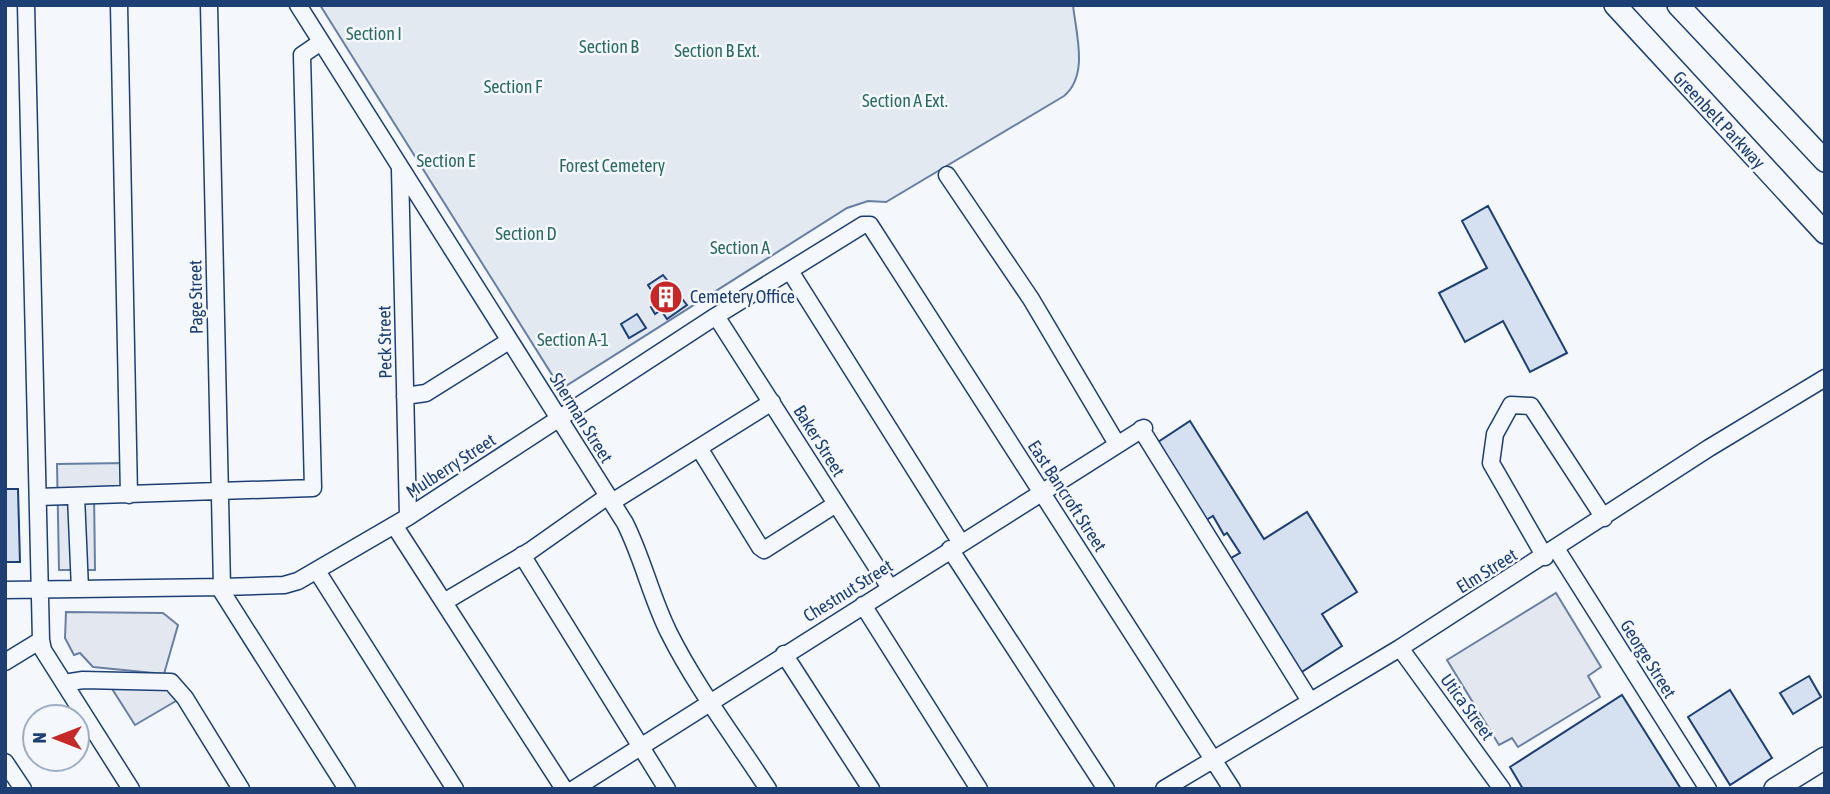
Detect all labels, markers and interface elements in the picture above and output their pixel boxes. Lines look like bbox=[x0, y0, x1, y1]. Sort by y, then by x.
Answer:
park label: Section I bbox=[346, 23, 402, 44]
park label: Section B bbox=[579, 36, 639, 57]
park label: Section B Ext. bbox=[674, 40, 760, 61]
street label: Greenbelt Parkway bbox=[1669, 67, 1770, 173]
park label: Section F bbox=[484, 76, 543, 97]
park label: Section A Ext. bbox=[862, 90, 948, 111]
park label: Section E bbox=[417, 150, 476, 171]
park label: Forest Cemetery bbox=[559, 155, 665, 176]
park label: Section D bbox=[495, 223, 557, 244]
park label: Section A bbox=[710, 237, 770, 258]
street label: Page Street bbox=[184, 260, 207, 334]
building icon: Cemetery Office bbox=[647, 278, 685, 316]
place label: Cemetery Office bbox=[690, 286, 795, 307]
street label: Peck Street bbox=[373, 305, 396, 379]
park label: Section A-1 bbox=[537, 329, 609, 350]
street label: Sherman Street bbox=[546, 369, 617, 466]
street label: Baker Street bbox=[789, 401, 850, 480]
street label: Mulberry Street bbox=[402, 429, 499, 502]
street label: East Bancroft Street bbox=[1024, 436, 1111, 555]
street label: Elm Street bbox=[1453, 544, 1521, 597]
street label: Chestnut Street bbox=[799, 555, 896, 626]
street label: George Street bbox=[1616, 616, 1681, 702]
street label: Utica Street bbox=[1436, 669, 1499, 744]
north arrow bbox=[21, 703, 91, 773]
text: N bbox=[28, 732, 50, 744]

